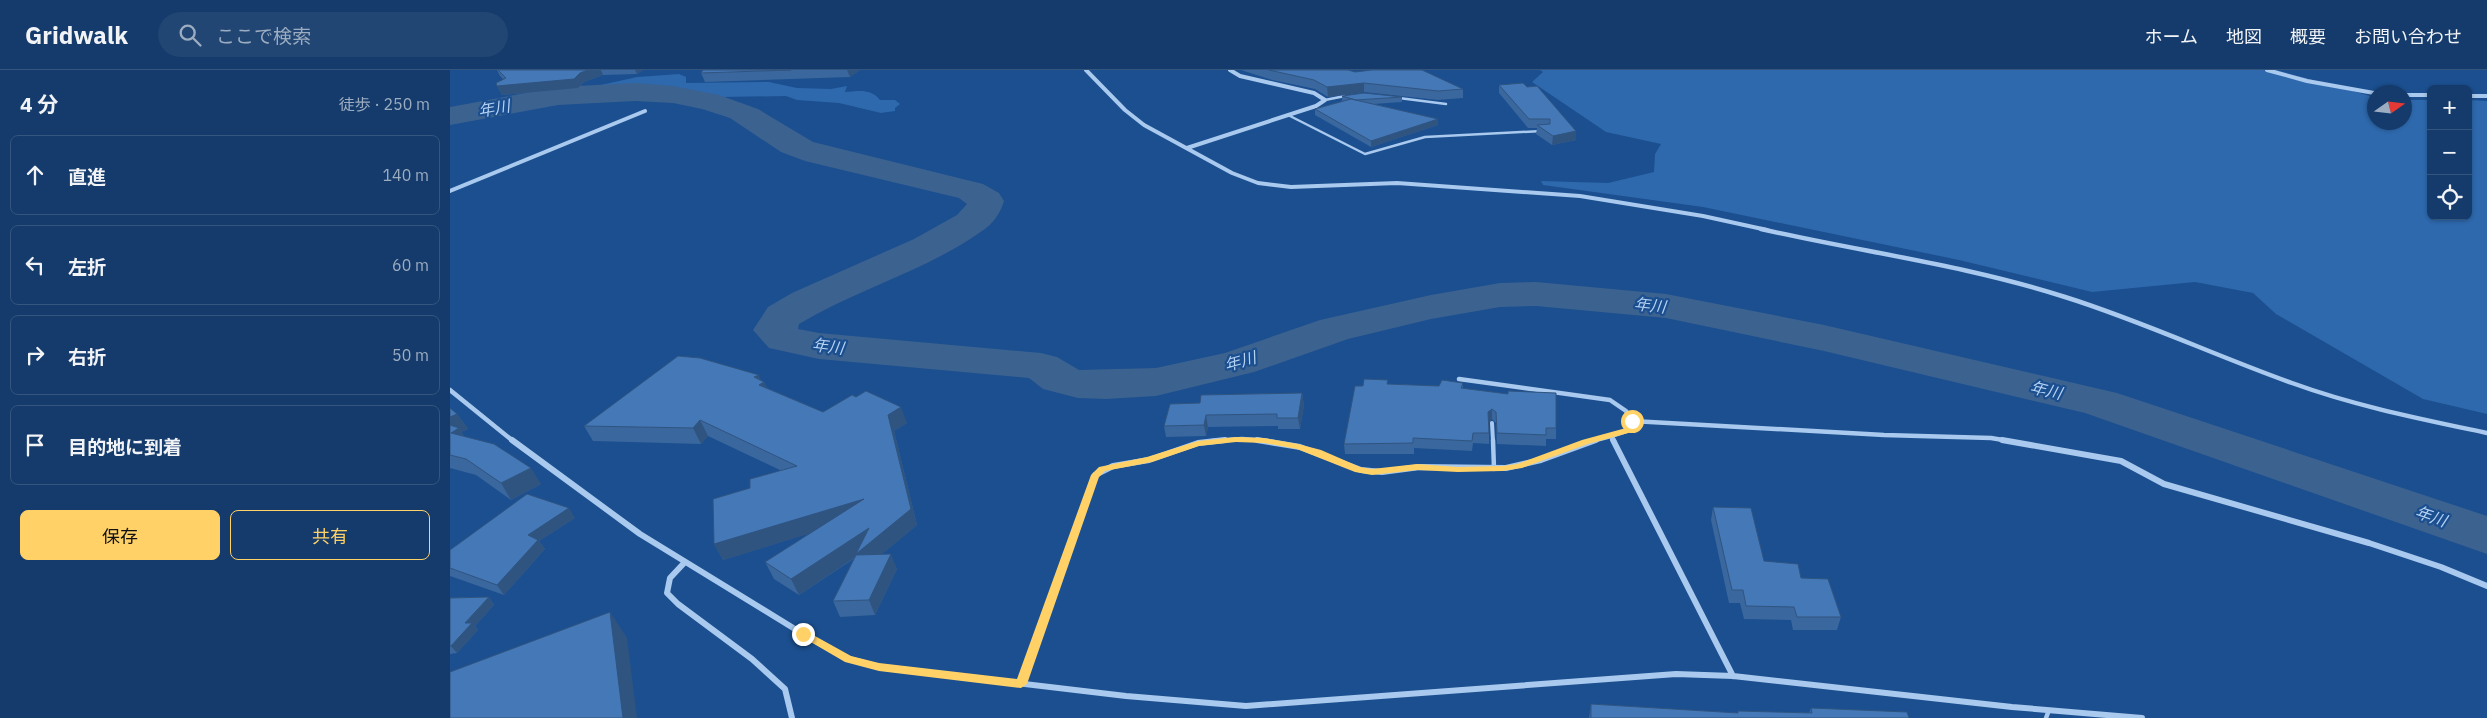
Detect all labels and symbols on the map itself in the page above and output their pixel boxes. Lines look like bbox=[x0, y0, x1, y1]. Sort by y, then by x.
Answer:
north arrow bbox=[2367, 85, 2412, 130]
water label: 年川 bbox=[476, 95, 513, 121]
water label: 年川 bbox=[1633, 293, 1669, 317]
water label: 年川 bbox=[811, 334, 847, 358]
water label: 年川 bbox=[1222, 346, 1260, 375]
water label: 年川 bbox=[2028, 377, 2066, 404]
route start bbox=[1621, 410, 1644, 433]
water label: 年川 bbox=[2413, 501, 2451, 531]
route end bbox=[792, 623, 815, 646]

